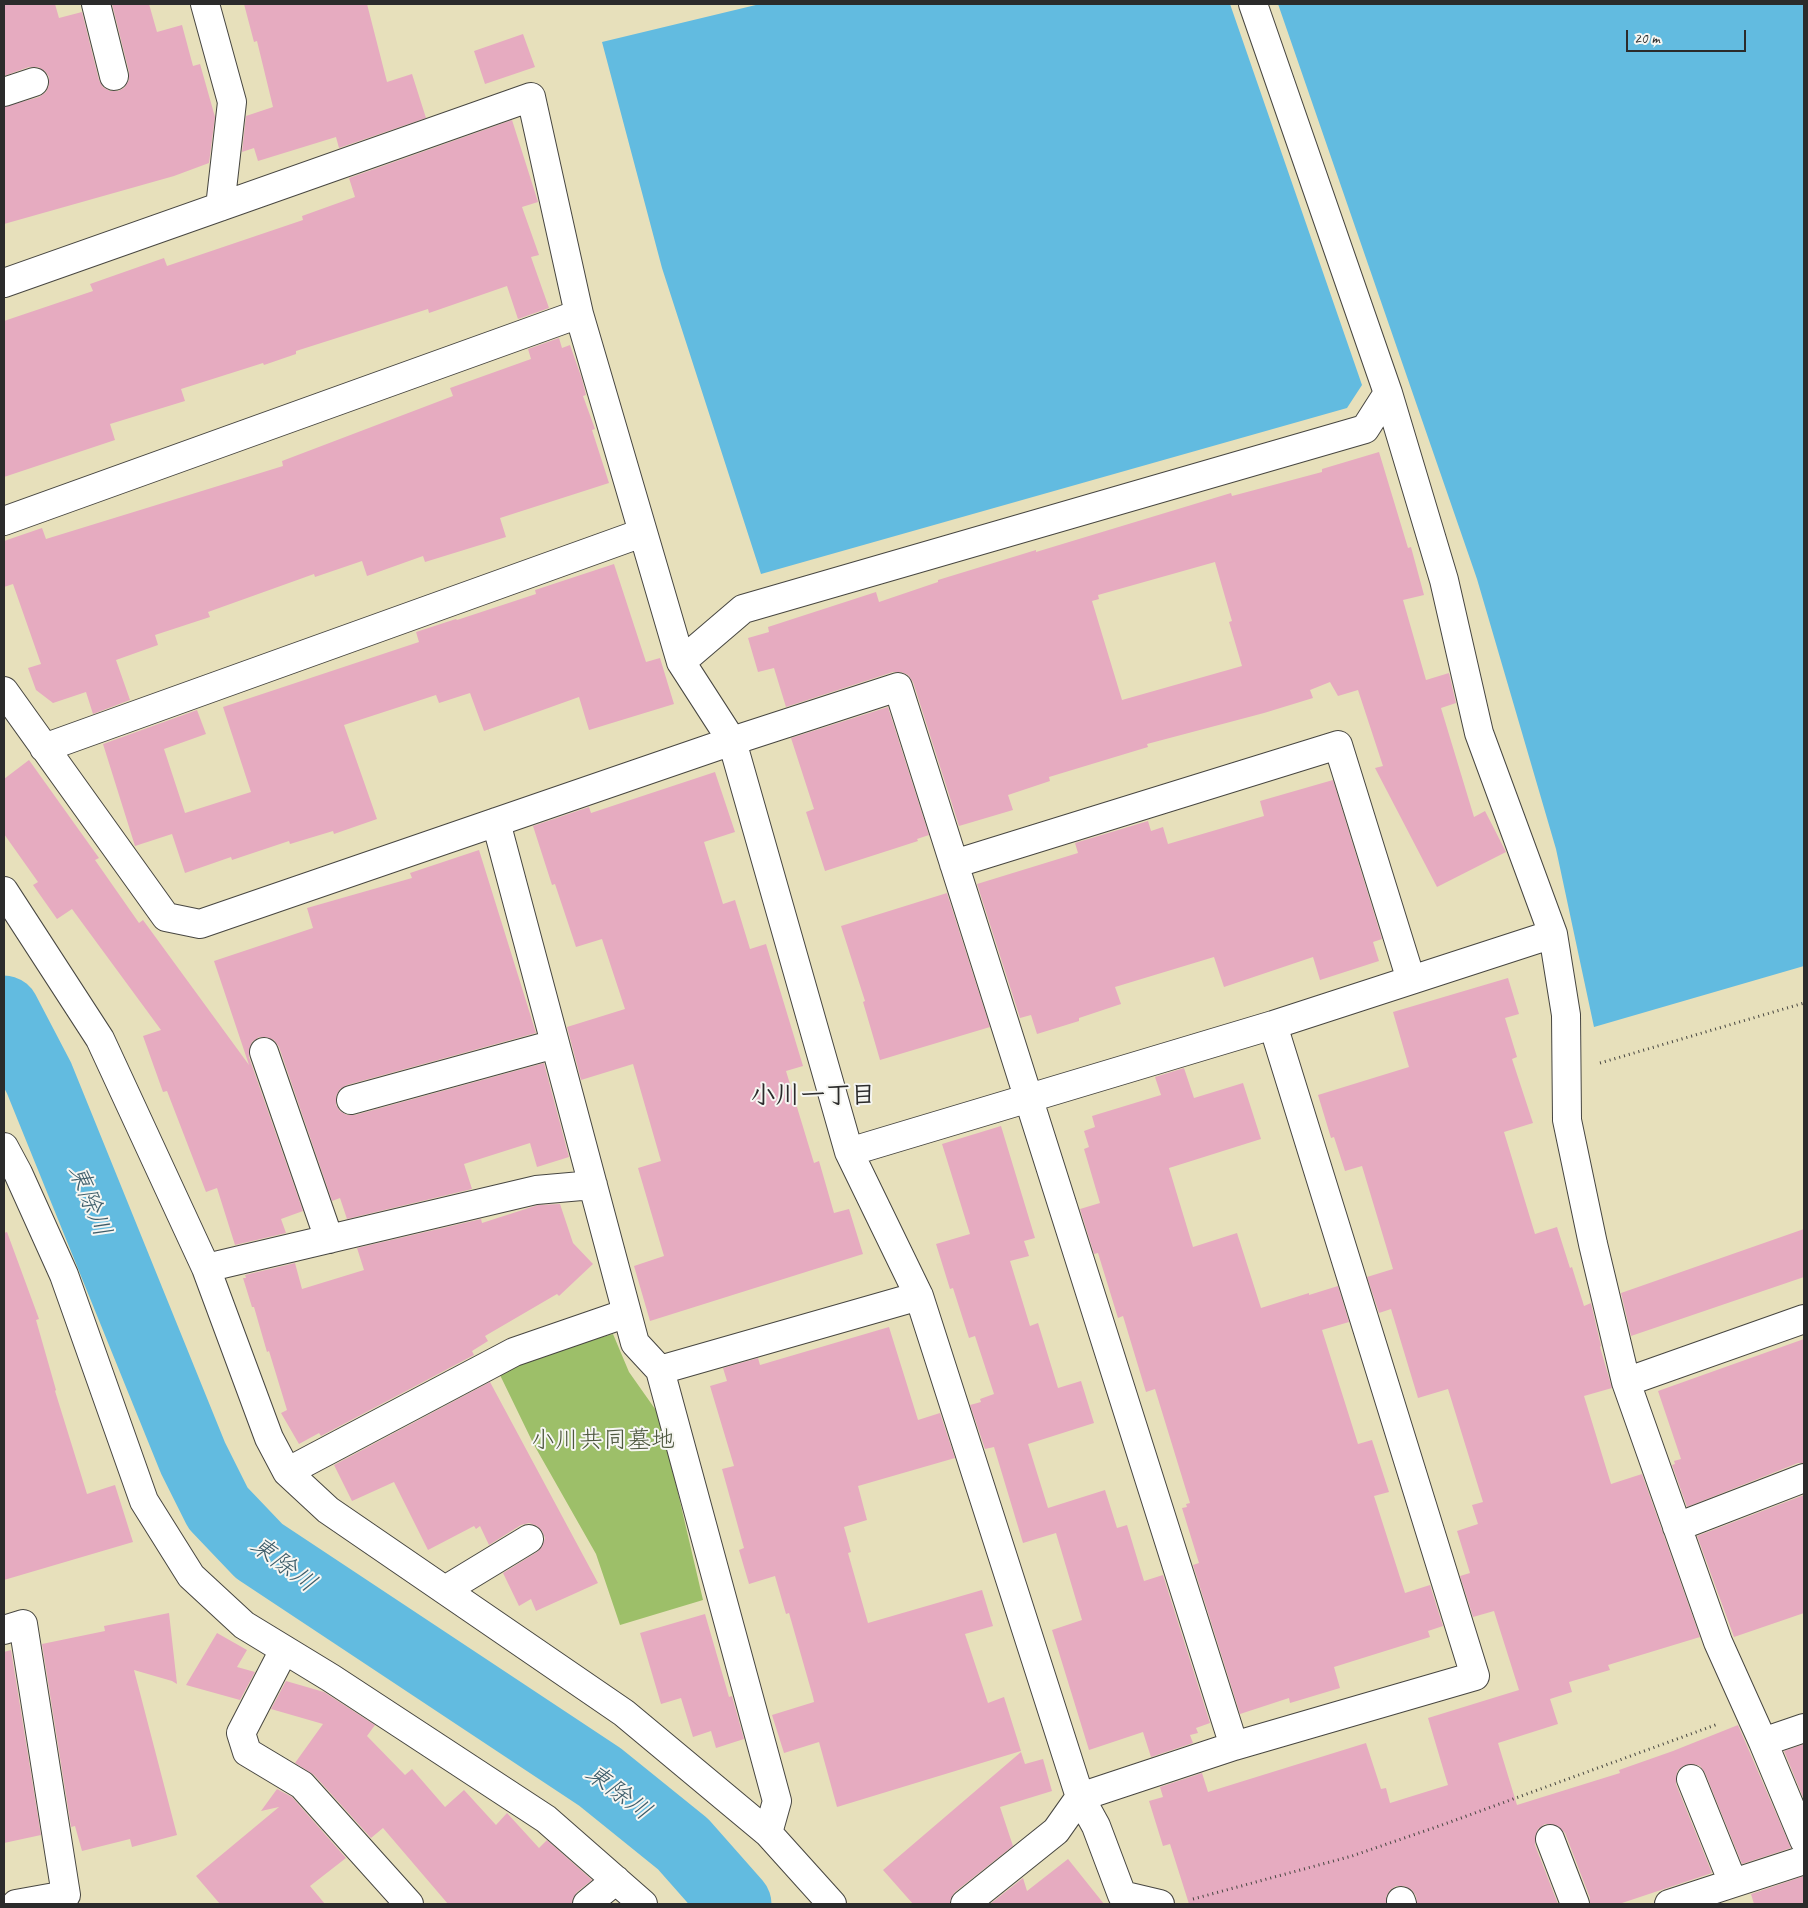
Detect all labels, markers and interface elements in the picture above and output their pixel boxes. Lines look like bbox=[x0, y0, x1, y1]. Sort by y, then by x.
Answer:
scale bar bbox=[1628, 20, 1748, 52]
text: 20 m bbox=[1634, 29, 1660, 48]
district label: 小川一丁目 bbox=[751, 1081, 875, 1111]
water label: 東除川 bbox=[61, 1161, 117, 1241]
park label: 小川共同墓地 bbox=[531, 1427, 675, 1455]
water label: 東除川 bbox=[244, 1530, 322, 1600]
water label: 東除川 bbox=[579, 1758, 657, 1828]

